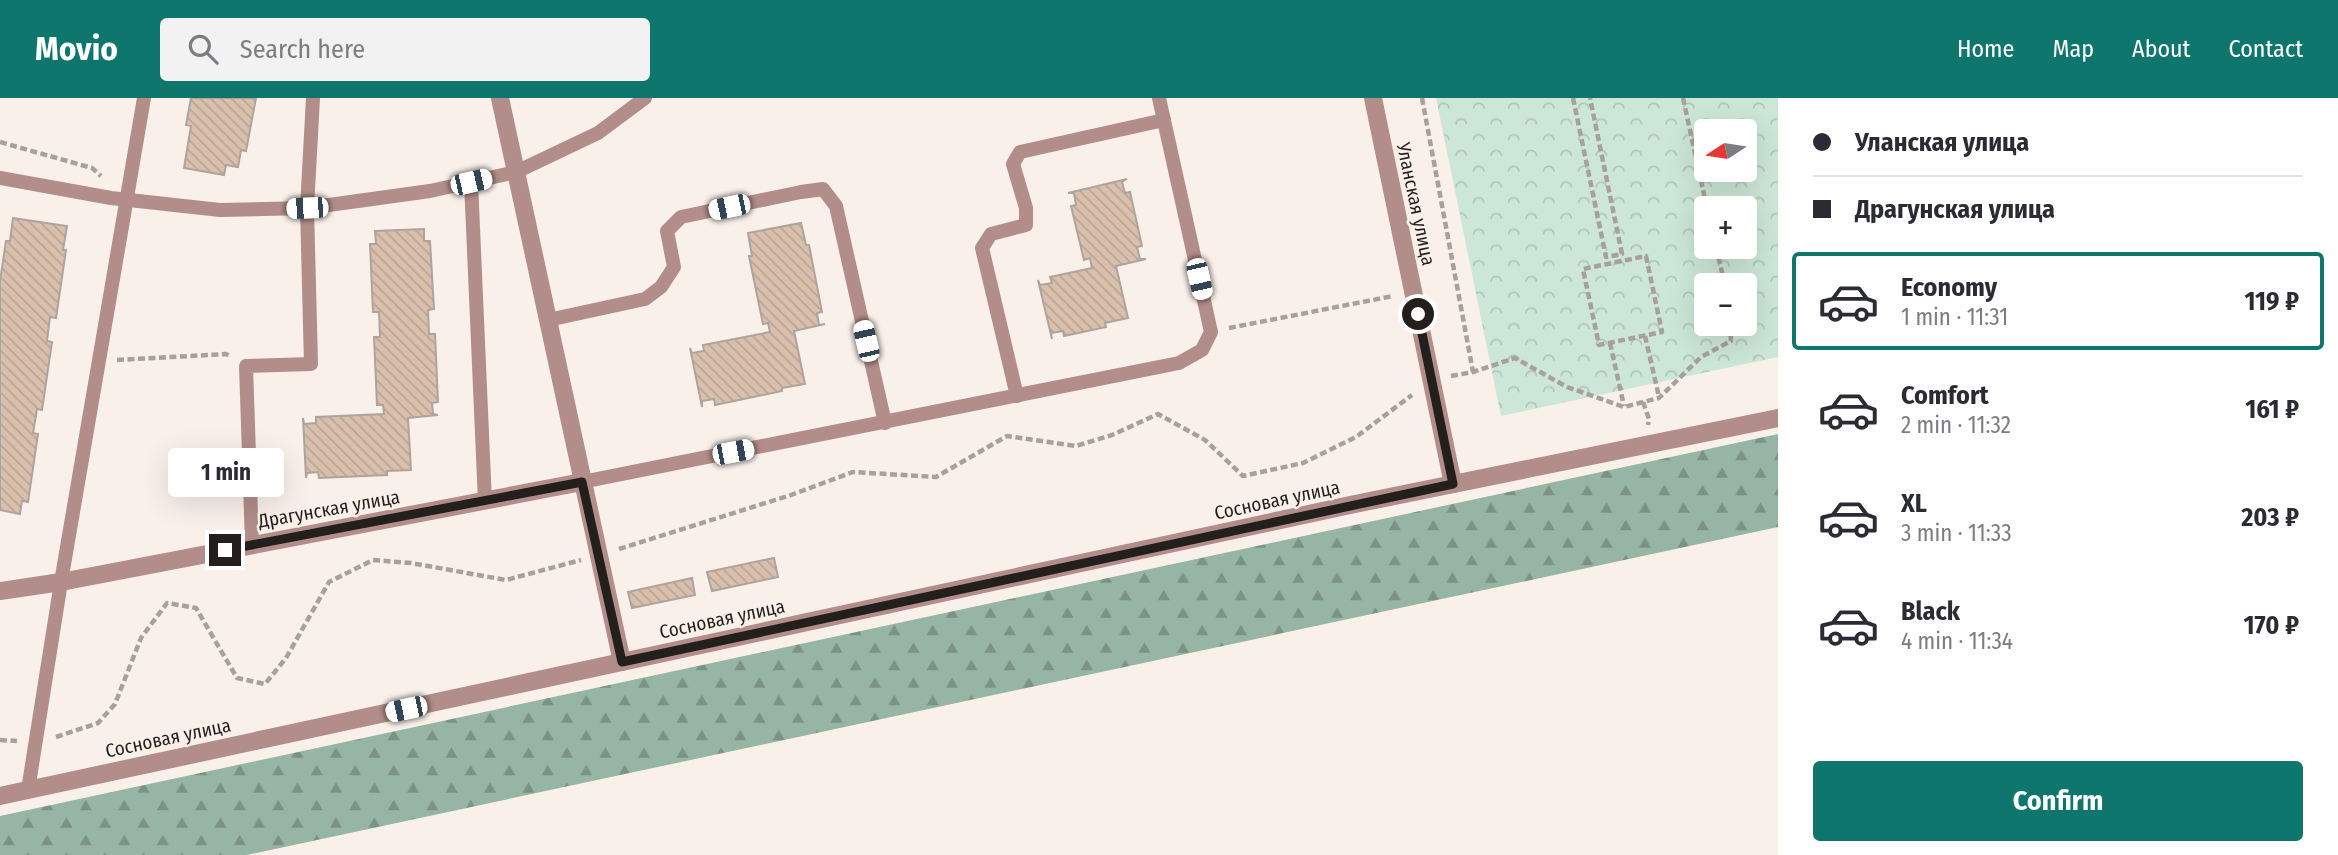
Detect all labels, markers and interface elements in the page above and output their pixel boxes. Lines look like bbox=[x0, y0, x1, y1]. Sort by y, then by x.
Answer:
search box bbox=[160, 18, 650, 81]
text: Movio bbox=[35, 29, 118, 69]
icon: search bbox=[184, 30, 222, 68]
text: Search here bbox=[240, 34, 365, 65]
text: Home bbox=[1957, 35, 2014, 63]
text: Map bbox=[2052, 35, 2094, 63]
text: About bbox=[2132, 35, 2190, 63]
text: Contact bbox=[2228, 35, 2303, 63]
north arrow bbox=[1694, 119, 1757, 182]
map controls bbox=[1694, 119, 1757, 336]
text: Уланская улица bbox=[1855, 127, 2029, 158]
street label: Уланская улица bbox=[1392, 139, 1440, 268]
car bbox=[449, 167, 494, 197]
car bbox=[707, 192, 752, 222]
text: Драгунская улица bbox=[1855, 194, 2055, 225]
button: + bbox=[1694, 196, 1757, 259]
car bbox=[286, 197, 329, 219]
car bbox=[1185, 256, 1214, 302]
icon: car bbox=[1817, 270, 1880, 333]
text: Economy bbox=[1901, 272, 1997, 303]
button: − bbox=[1694, 273, 1757, 336]
text: 119 ₽ bbox=[2245, 286, 2299, 317]
route start bbox=[1402, 298, 1434, 330]
text: 1 min · 11:31 bbox=[1901, 303, 2008, 331]
car bbox=[852, 318, 881, 364]
icon: car bbox=[1817, 378, 1880, 441]
text: Comfort bbox=[1901, 380, 1989, 411]
text: 161 ₽ bbox=[2245, 394, 2299, 425]
text: 2 min · 11:32 bbox=[1901, 411, 2011, 439]
car bbox=[711, 438, 756, 466]
callout: 1 min bbox=[167, 448, 283, 498]
text: 1 min bbox=[201, 458, 251, 486]
street label: Сосновая улица bbox=[1212, 475, 1342, 525]
street label: Драгунская улица bbox=[255, 485, 402, 533]
icon: car bbox=[1817, 486, 1880, 549]
text: XL bbox=[1901, 488, 1927, 519]
text: 203 ₽ bbox=[2241, 502, 2299, 533]
text: 3 min · 11:33 bbox=[1901, 519, 2012, 547]
route end bbox=[209, 534, 241, 566]
street label: Сосновая улица bbox=[657, 594, 787, 644]
icon: car bbox=[1817, 594, 1880, 657]
text: Black bbox=[1901, 596, 1960, 627]
text: 170 ₽ bbox=[2243, 610, 2299, 641]
text: 4 min · 11:34 bbox=[1901, 627, 2013, 655]
car bbox=[384, 694, 429, 724]
street label: Сосновая улица bbox=[103, 713, 233, 763]
button: Confirm bbox=[1813, 761, 2303, 841]

